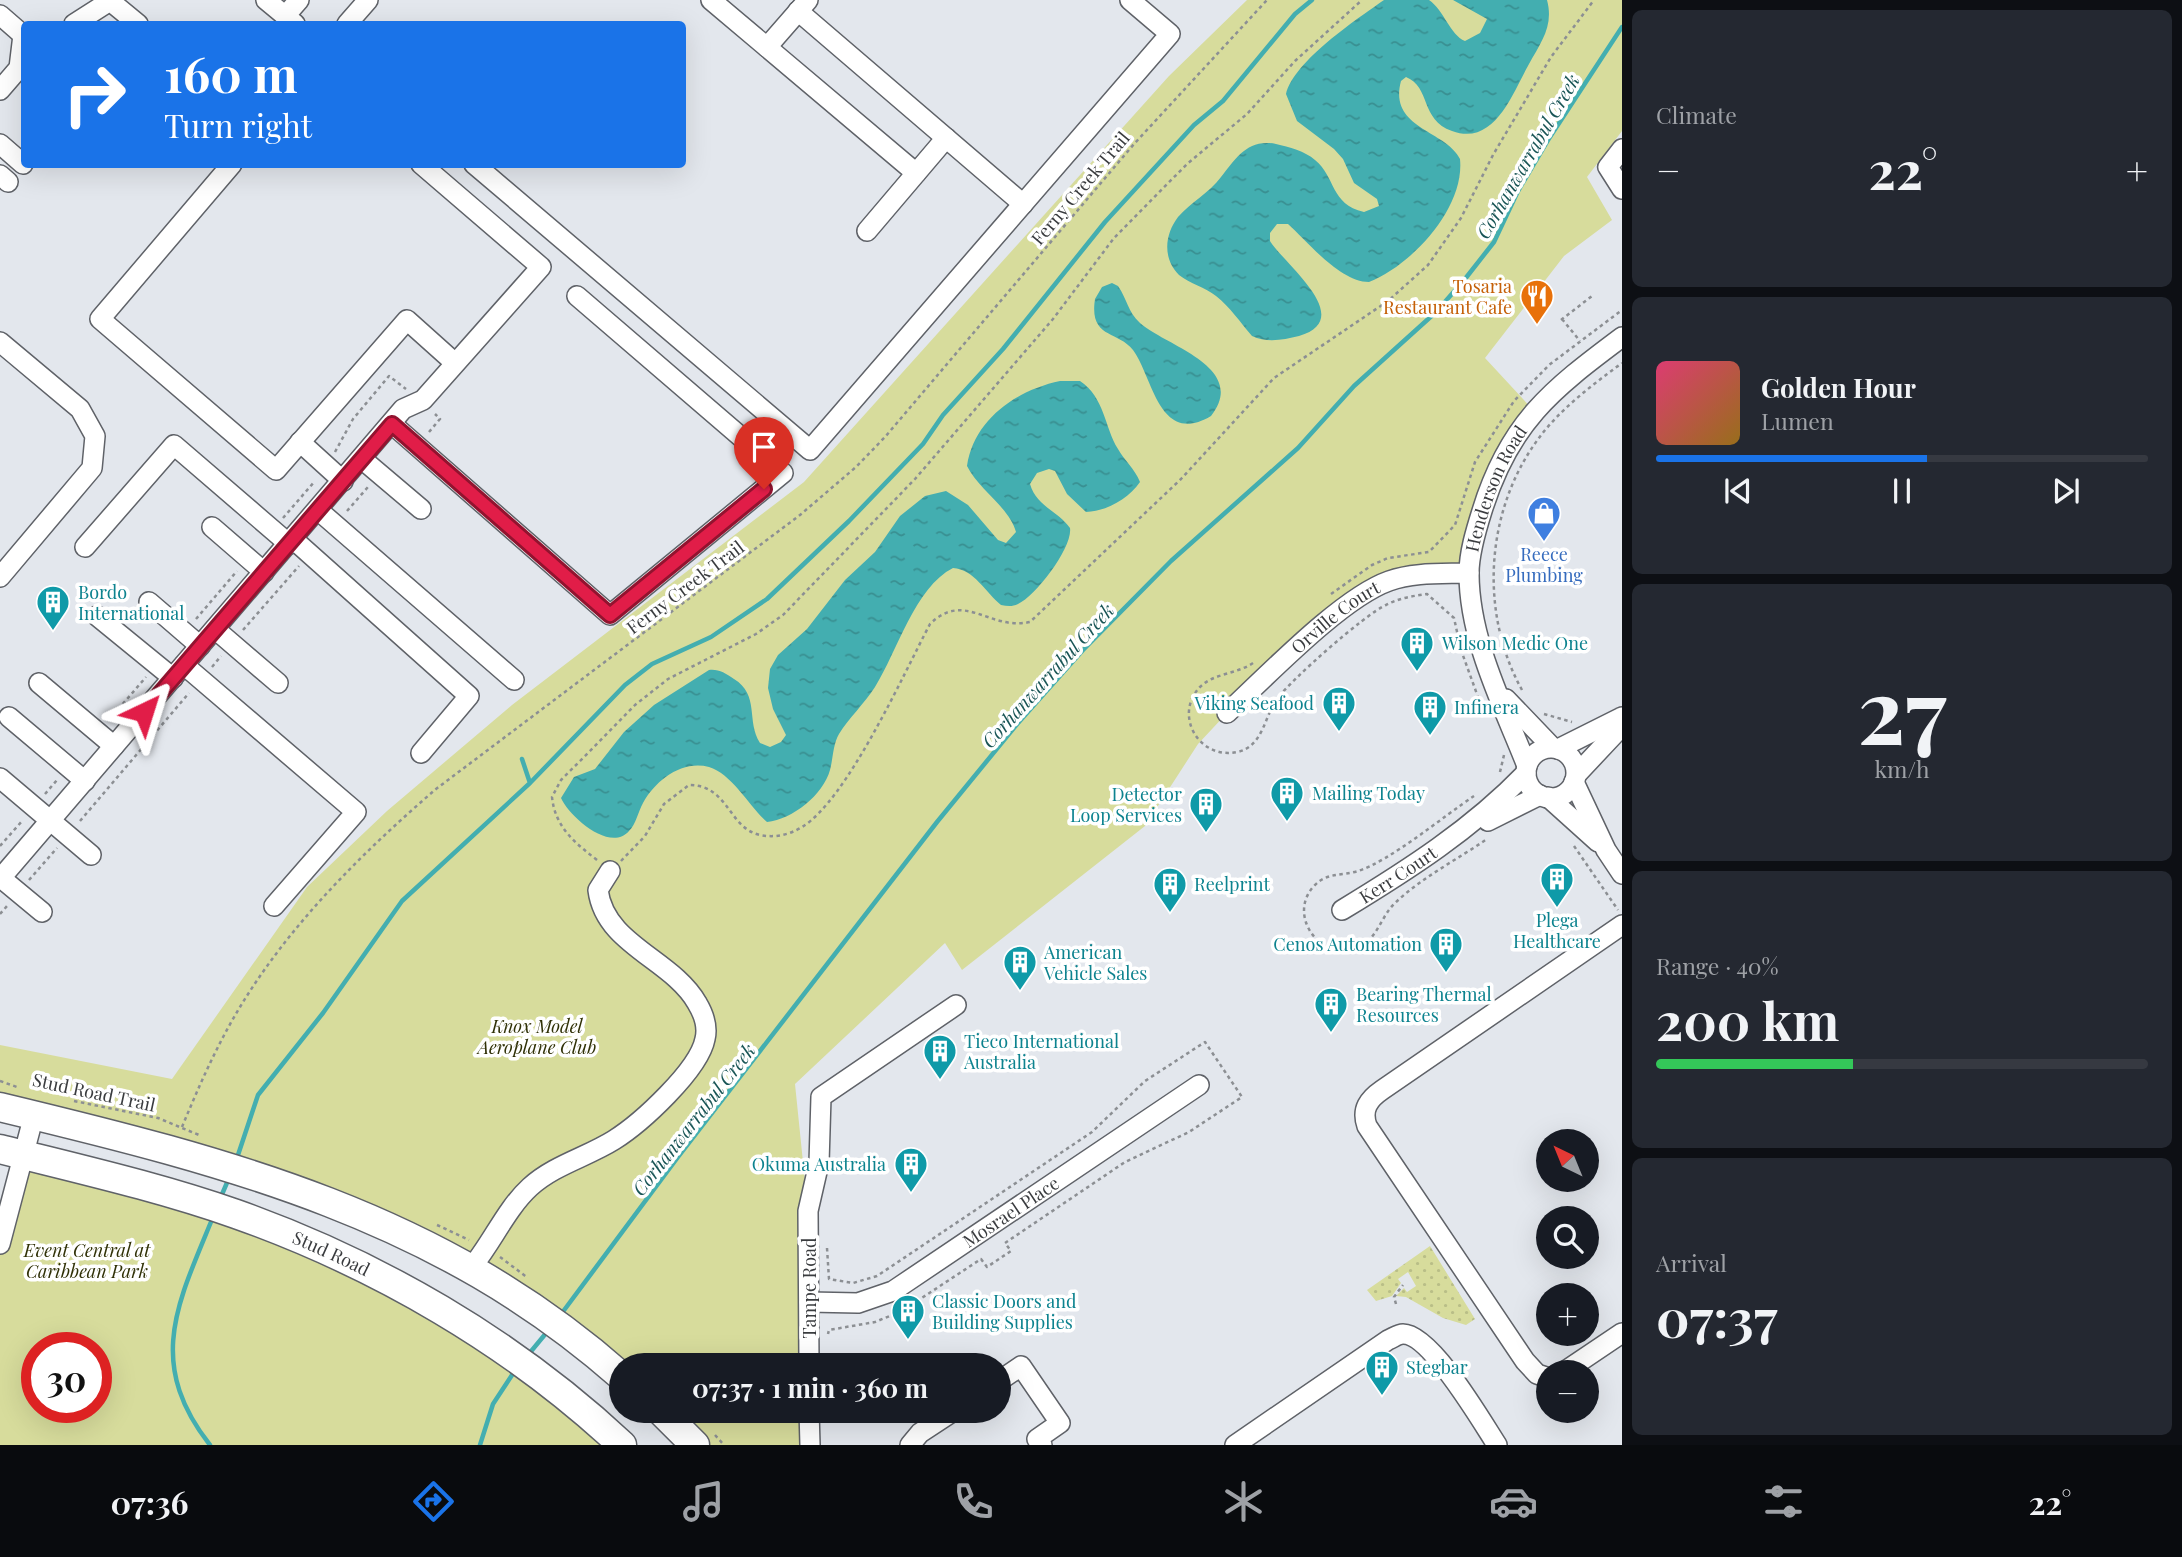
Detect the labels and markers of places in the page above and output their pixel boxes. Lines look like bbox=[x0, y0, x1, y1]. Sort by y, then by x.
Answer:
place label: Tosaria Restaurant Cafe bbox=[1383, 274, 1512, 319]
restaurant icon: Tosaria Restaurant Cafe bbox=[1518, 277, 1556, 326]
pin bbox=[734, 417, 794, 489]
shop icon: Reece Plumbing bbox=[1525, 494, 1563, 543]
place label: Reece Plumbing bbox=[1505, 542, 1583, 587]
place label: Bordo International bbox=[78, 580, 184, 625]
building icon: Bordo International bbox=[34, 583, 72, 632]
building icon: Wilson Medic One bbox=[1398, 624, 1436, 673]
place label: Wilson Medic One bbox=[1441, 631, 1588, 655]
building icon: Viking Seafood bbox=[1320, 684, 1358, 733]
building icon: Infinera bbox=[1411, 688, 1449, 737]
place label: Viking Seafood bbox=[1194, 691, 1315, 715]
place label: Infinera bbox=[1454, 695, 1519, 719]
building icon: Mailing Today bbox=[1268, 774, 1306, 823]
place label: Mailing Today bbox=[1312, 781, 1425, 805]
place label: Detector Loop Services bbox=[1070, 782, 1182, 827]
building icon: Detector Loop Services bbox=[1187, 785, 1225, 834]
building icon: Plega Healthcare bbox=[1538, 860, 1576, 909]
building icon: Reelprint bbox=[1151, 865, 1189, 914]
place label: Reelprint bbox=[1194, 872, 1271, 896]
place label: Plega Healthcare bbox=[1513, 908, 1601, 953]
building icon: Cenos Automation bbox=[1427, 925, 1465, 974]
place label: Cenos Automation bbox=[1273, 932, 1422, 956]
place label: American Vehicle Sales bbox=[1043, 940, 1147, 985]
building icon: American Vehicle Sales bbox=[1001, 943, 1039, 992]
place label: Bearing Thermal Resources bbox=[1356, 982, 1492, 1027]
building icon: Bearing Thermal Resources bbox=[1312, 985, 1350, 1034]
place label: Tieco International Australia bbox=[963, 1029, 1119, 1074]
building icon: Tieco International Australia bbox=[921, 1032, 959, 1081]
building icon: Okuma Australia bbox=[892, 1145, 930, 1194]
place label: Okuma Australia bbox=[752, 1152, 886, 1176]
place label: Classic Doors and Building Supplies bbox=[932, 1289, 1077, 1334]
building icon: Classic Doors and Building Supplies bbox=[889, 1292, 927, 1341]
building icon: Stegbar bbox=[1363, 1348, 1401, 1397]
place label: Stegbar bbox=[1406, 1355, 1468, 1379]

